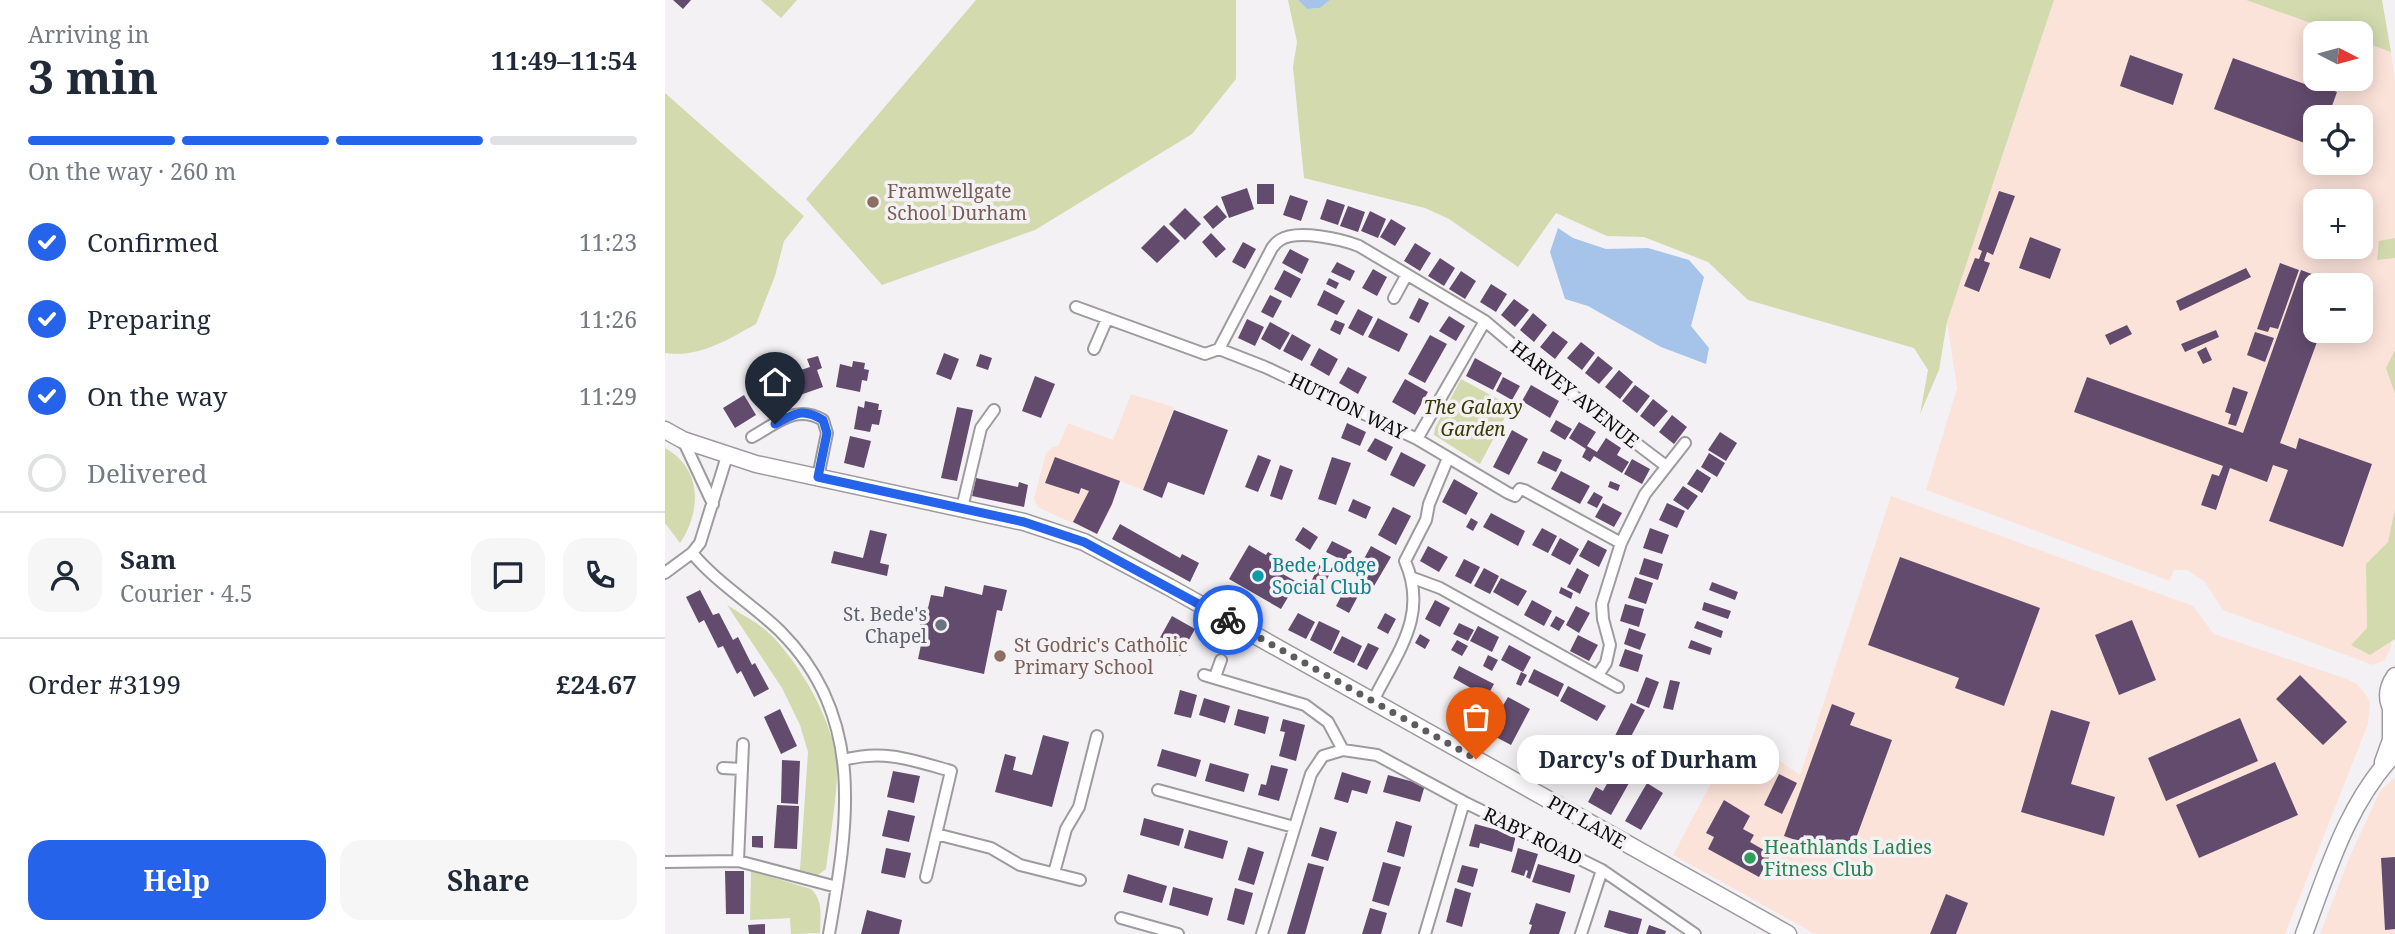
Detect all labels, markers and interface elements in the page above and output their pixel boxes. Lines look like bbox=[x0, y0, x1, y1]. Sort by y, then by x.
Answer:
text: Arriving in bbox=[28, 18, 149, 50]
north arrow bbox=[2303, 21, 2373, 91]
map controls bbox=[2303, 21, 2373, 343]
text: 11:49–11:54 bbox=[491, 42, 637, 78]
text: 3 min bbox=[28, 45, 158, 107]
button: locate bbox=[2303, 105, 2373, 175]
text: On the way · 260 m bbox=[28, 155, 236, 187]
place label: Framwellgate School Durham bbox=[887, 178, 1027, 226]
button: + bbox=[2303, 189, 2373, 259]
marker: Framwellgate School Durham bbox=[865, 194, 881, 210]
icon: check bbox=[28, 223, 66, 261]
text: Confirmed bbox=[87, 224, 219, 260]
text: 11:23 bbox=[579, 226, 637, 258]
button: − bbox=[2303, 273, 2373, 343]
icon: check bbox=[28, 300, 66, 338]
text: Preparing bbox=[87, 301, 211, 337]
text: 11:26 bbox=[579, 303, 637, 335]
street label: HARVEY AVENUE bbox=[1505, 334, 1645, 454]
pin bbox=[745, 352, 805, 424]
icon: home bbox=[756, 363, 794, 401]
street label: HUTTON WAY bbox=[1285, 366, 1411, 446]
icon: check bbox=[28, 377, 66, 415]
text: On the way bbox=[87, 378, 227, 414]
text: 11:29 bbox=[579, 380, 637, 412]
park label: The Galaxy Garden bbox=[1423, 394, 1523, 442]
text: Delivered bbox=[87, 455, 207, 491]
button: person bbox=[28, 538, 102, 612]
button: chat bbox=[471, 538, 545, 612]
button: phone bbox=[563, 538, 637, 612]
text: Sam bbox=[120, 541, 176, 577]
place label: Bede Lodge Social Club bbox=[1272, 552, 1376, 600]
marker: Bede Lodge Social Club bbox=[1250, 568, 1266, 584]
text: Courier · 4.5 bbox=[120, 577, 253, 609]
courier bbox=[1193, 585, 1263, 655]
place label: St. Bede's Chapel bbox=[843, 601, 927, 649]
icon: bike bbox=[1209, 601, 1247, 639]
marker: St. Bede's Chapel bbox=[933, 617, 949, 633]
place label: St Godric's Catholic Primary School bbox=[1014, 632, 1188, 680]
marker: St Godric's Catholic Primary School bbox=[992, 648, 1008, 664]
text: Order #3199 bbox=[28, 666, 181, 702]
text: £24.67 bbox=[556, 666, 637, 702]
pin bbox=[1446, 687, 1506, 759]
icon: bag bbox=[1457, 698, 1495, 736]
callout: Darcy's of Durham bbox=[1518, 734, 1781, 784]
text: Darcy's of Durham bbox=[1539, 743, 1757, 775]
street label: PIT LANE bbox=[1543, 789, 1631, 855]
street label: RABY ROAD bbox=[1479, 801, 1587, 871]
place label: Heathlands Ladies Fitness Club bbox=[1764, 834, 1932, 882]
button: Help bbox=[28, 840, 326, 920]
button: Share bbox=[340, 840, 637, 920]
marker: Heathlands Ladies Fitness Club bbox=[1742, 850, 1758, 866]

